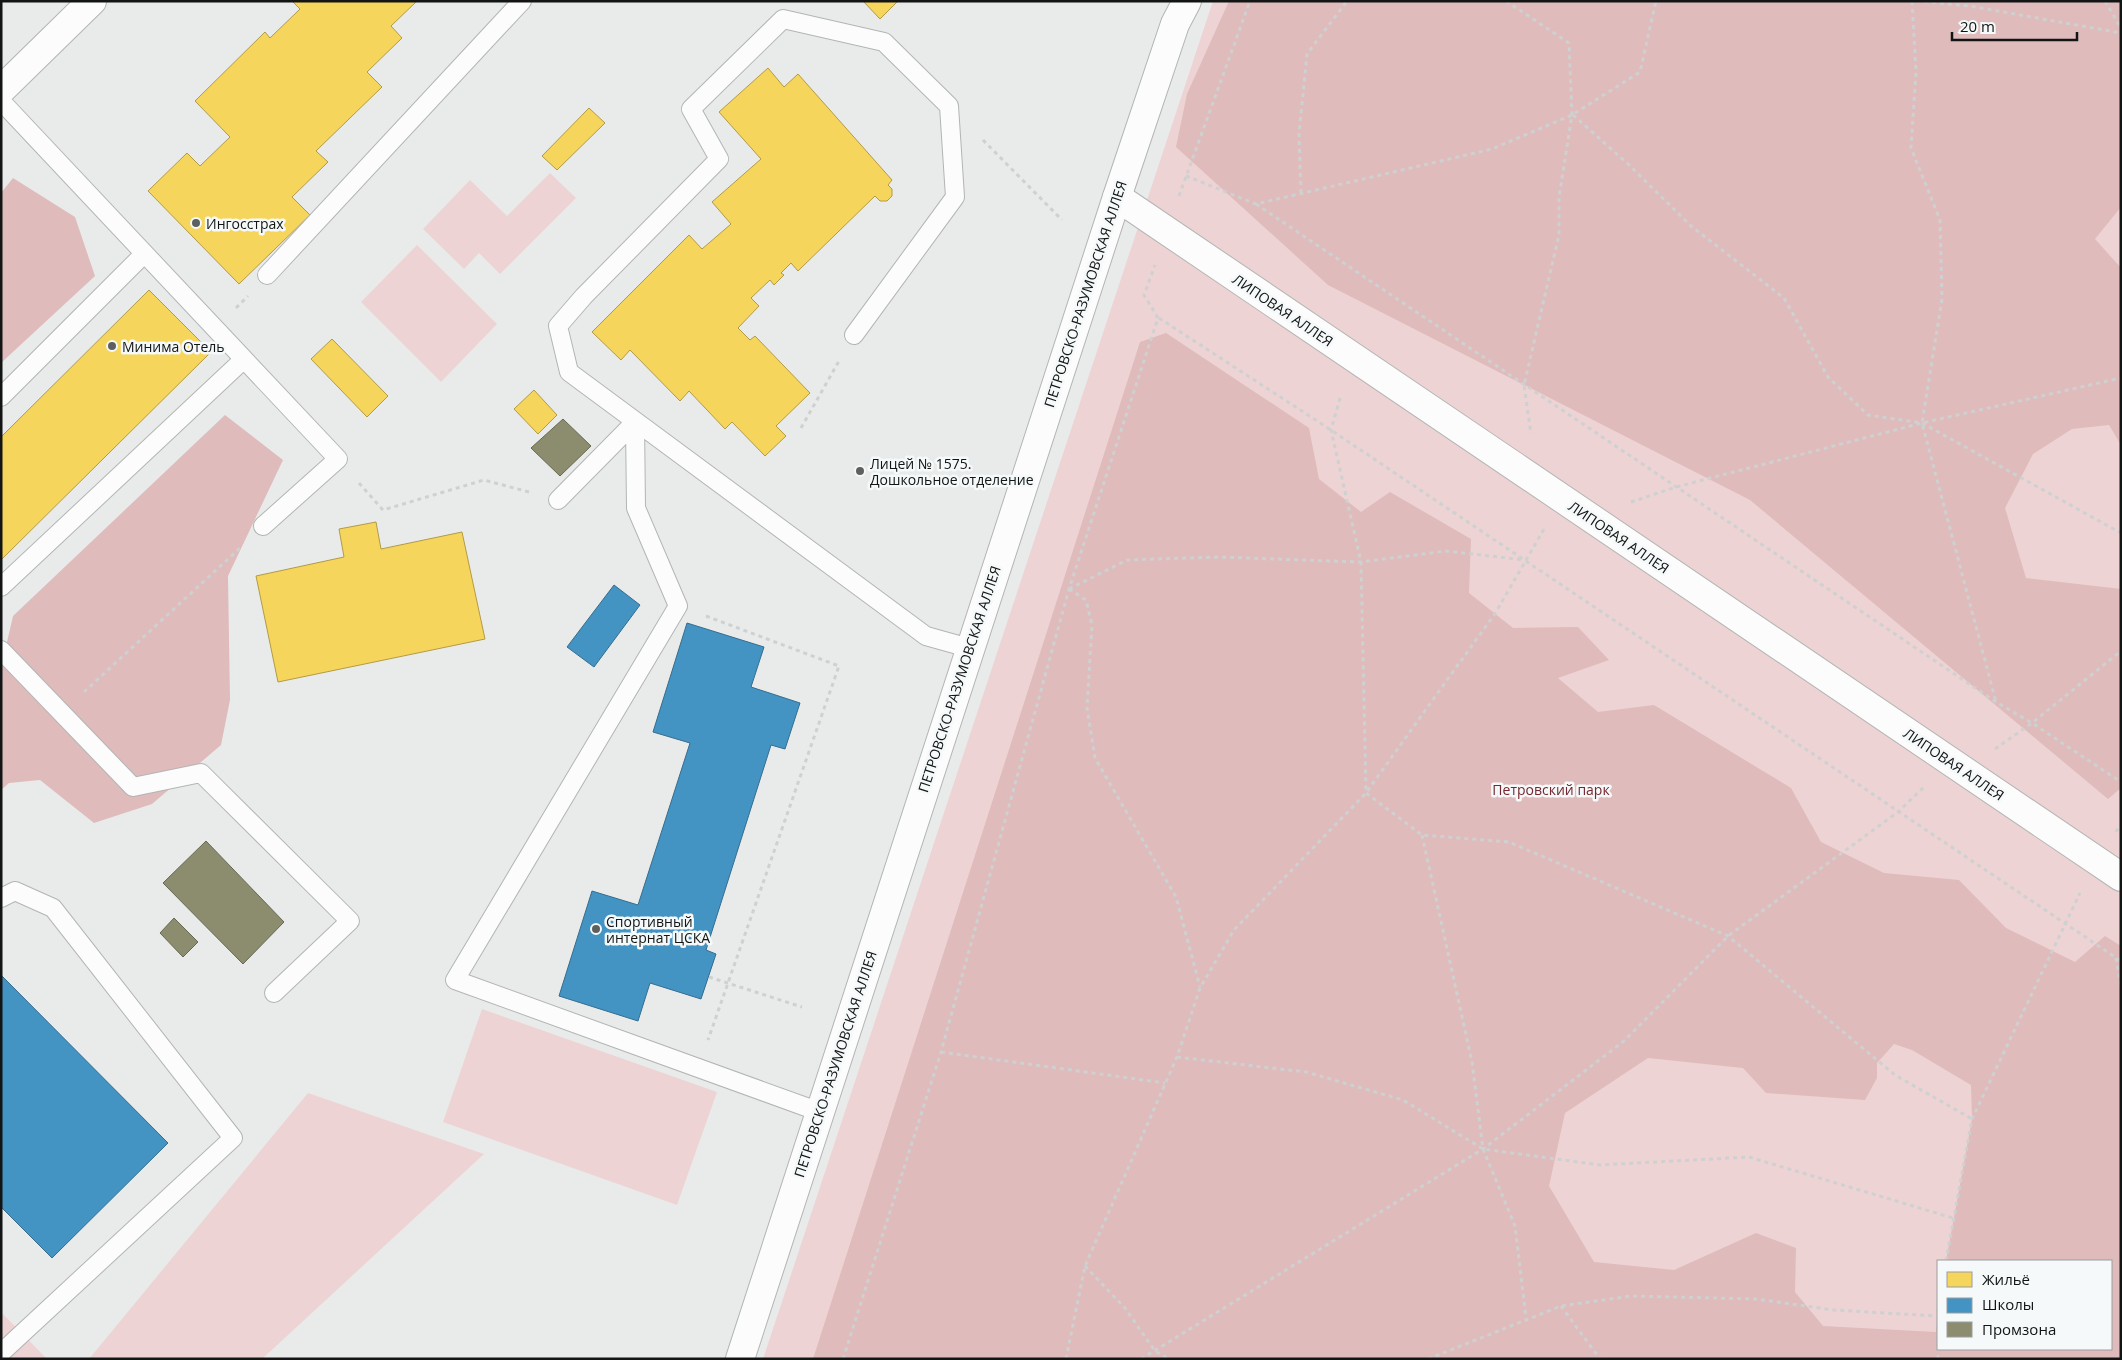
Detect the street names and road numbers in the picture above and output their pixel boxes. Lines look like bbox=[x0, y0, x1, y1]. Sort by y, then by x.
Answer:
street label: ПЕТРОВСКО-РАЗУМОВСКАЯ АЛЛЕЯ bbox=[1039, 178, 1131, 410]
street label: ЛИПОВАЯ АЛЛЕЯ bbox=[1229, 269, 1337, 351]
street label: ЛИПОВАЯ АЛЛЕЯ bbox=[1565, 496, 1673, 578]
street label: ПЕТРОВСКО-РАЗУМОВСКАЯ АЛЛЕЯ bbox=[913, 563, 1005, 795]
street label: ЛИПОВАЯ АЛЛЕЯ bbox=[1900, 723, 2008, 805]
street label: ПЕТРОВСКО-РАЗУМОВСКАЯ АЛЛЕЯ bbox=[789, 948, 881, 1180]

